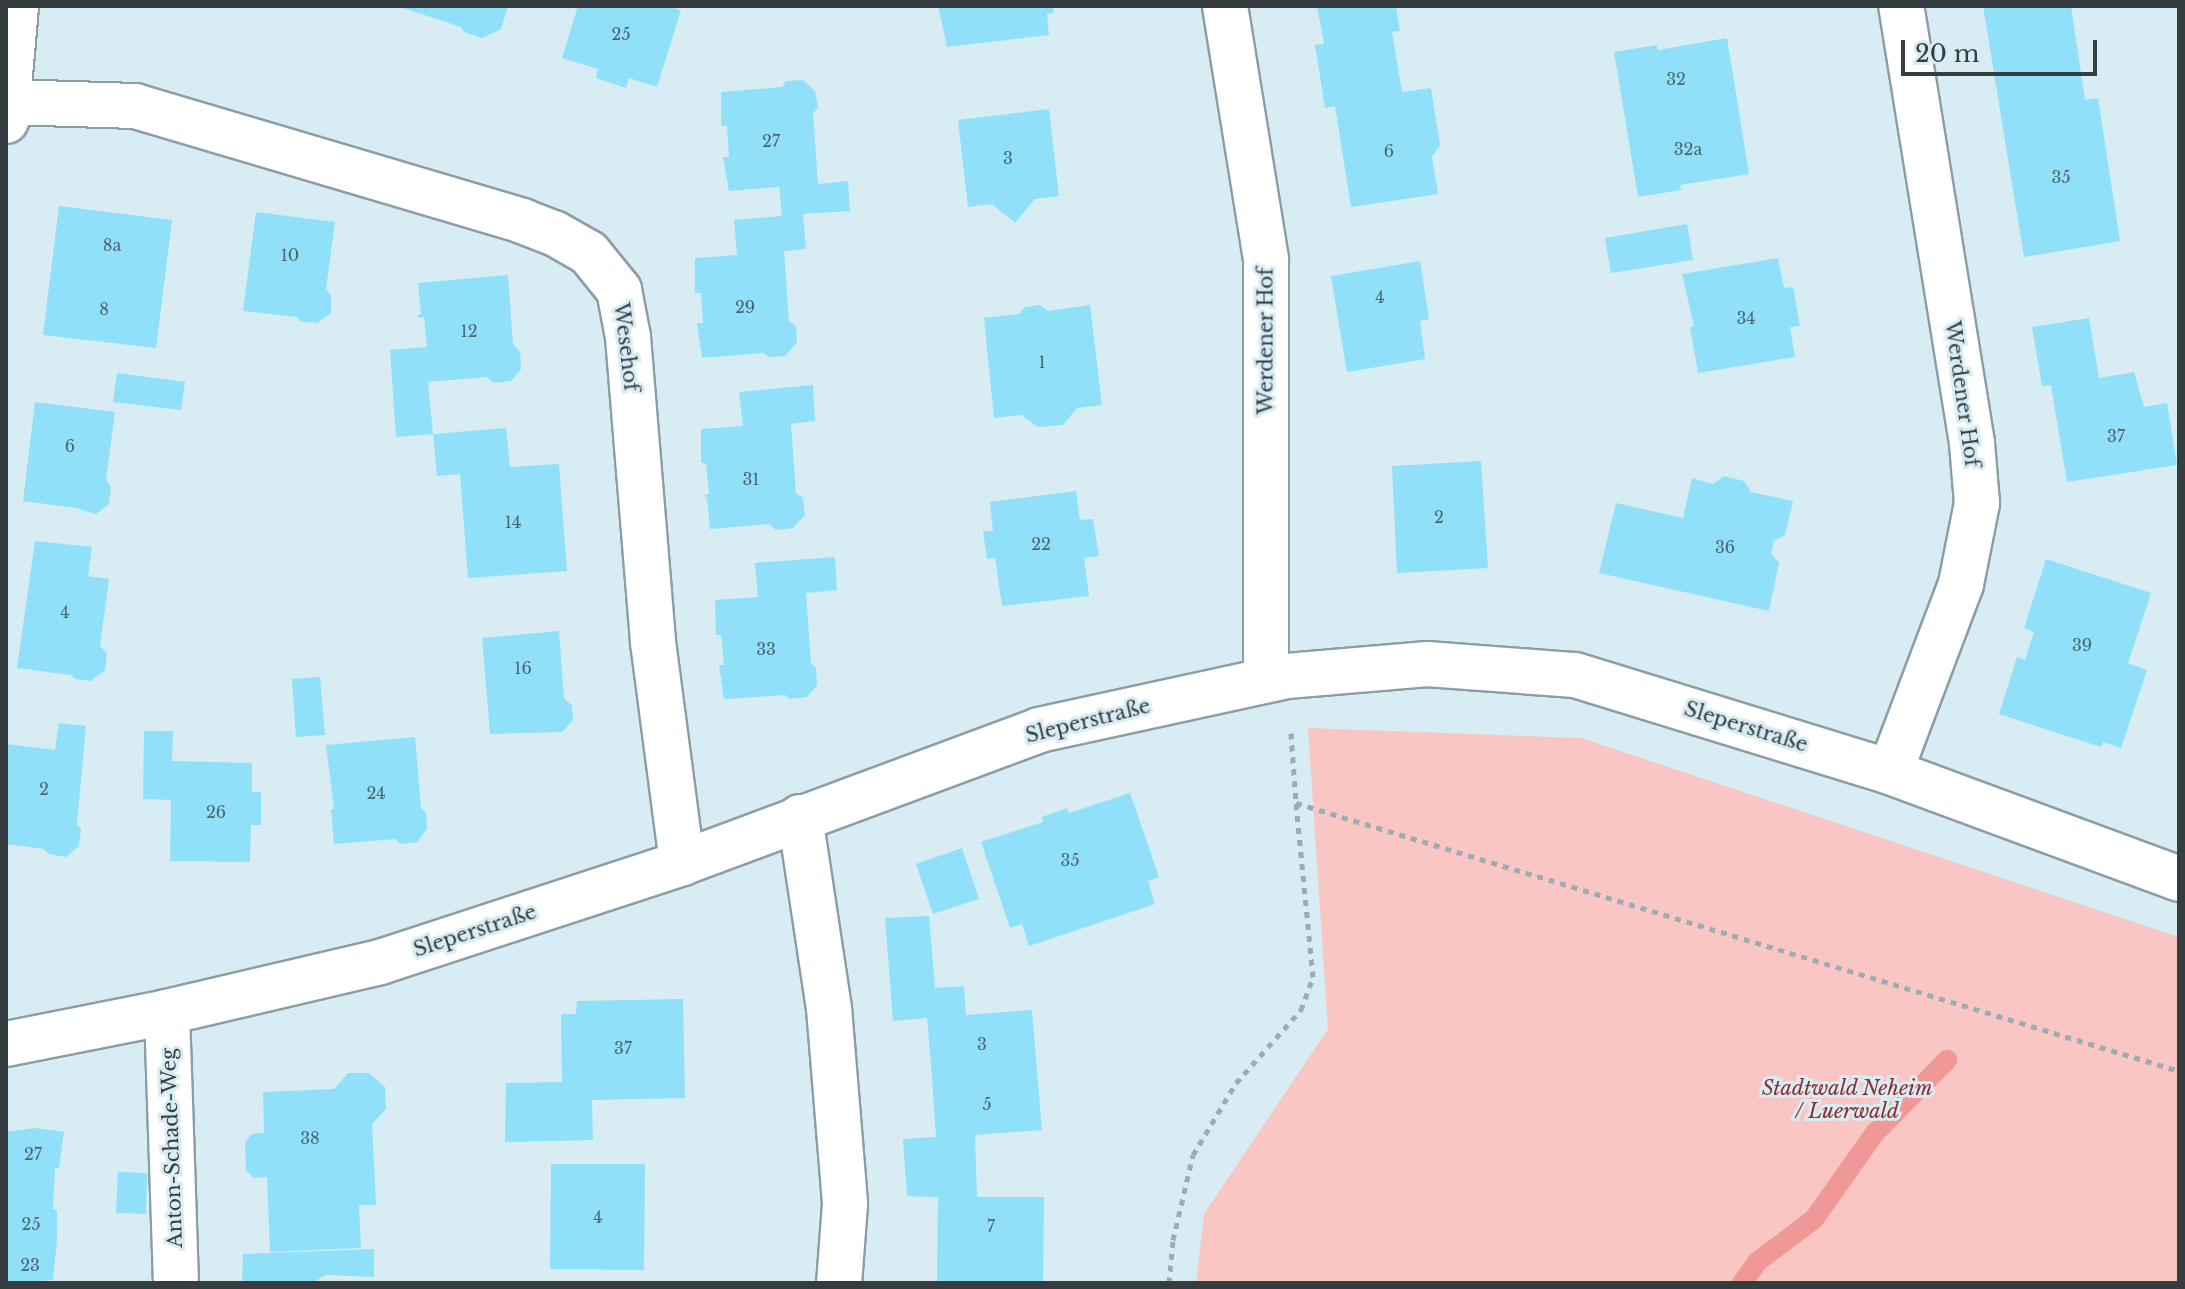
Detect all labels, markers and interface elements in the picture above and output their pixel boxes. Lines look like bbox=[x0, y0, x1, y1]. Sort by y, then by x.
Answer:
house number: 25 bbox=[612, 24, 630, 44]
scale bar bbox=[1905, 24, 2101, 74]
text: 20 m bbox=[1915, 39, 1980, 68]
house number: 32 bbox=[1666, 69, 1686, 89]
house number: 27 bbox=[762, 131, 780, 151]
house number: 32a bbox=[1674, 139, 1702, 159]
house number: 6 bbox=[1384, 141, 1394, 161]
house number: 3 bbox=[1003, 148, 1013, 168]
house number: 35 bbox=[2052, 167, 2070, 187]
house number: 8a bbox=[103, 235, 121, 255]
house number: 10 bbox=[281, 245, 299, 265]
street label: Werdener Hof bbox=[1254, 267, 1278, 415]
house number: 4 bbox=[1375, 287, 1385, 307]
house number: 29 bbox=[735, 297, 755, 317]
house number: 8 bbox=[99, 299, 109, 319]
street label: Wesehof bbox=[609, 301, 643, 393]
house number: 34 bbox=[1736, 308, 1756, 328]
street label: Werdener Hof bbox=[1940, 319, 1984, 469]
house number: 12 bbox=[461, 321, 477, 341]
house number: 1 bbox=[1038, 352, 1046, 372]
house number: 37 bbox=[2107, 426, 2125, 446]
house number: 6 bbox=[65, 436, 75, 456]
house number: 31 bbox=[743, 469, 759, 489]
house number: 2 bbox=[1434, 507, 1444, 527]
house number: 14 bbox=[505, 512, 521, 532]
house number: 22 bbox=[1031, 534, 1051, 554]
house number: 36 bbox=[1715, 537, 1735, 557]
house number: 4 bbox=[60, 602, 70, 622]
house number: 39 bbox=[2072, 635, 2092, 655]
house number: 33 bbox=[756, 639, 776, 659]
house number: 16 bbox=[514, 658, 532, 678]
street label: Sleperstraße bbox=[1023, 694, 1153, 748]
street label: Sleperstraße bbox=[1681, 697, 1811, 757]
house number: 2 bbox=[39, 779, 49, 799]
house number: 24 bbox=[366, 783, 386, 803]
house number: 26 bbox=[206, 802, 226, 822]
house number: 35 bbox=[1061, 850, 1079, 870]
street label: Sleperstraße bbox=[411, 900, 539, 962]
house number: 3 bbox=[977, 1034, 987, 1054]
house number: 37 bbox=[614, 1038, 632, 1058]
street label: Anton-Schade-Weg bbox=[157, 1048, 187, 1248]
park label: Stadtwald Neheim / Luerwald bbox=[1761, 1076, 1933, 1123]
house number: 5 bbox=[982, 1094, 992, 1114]
house number: 38 bbox=[300, 1128, 320, 1148]
house number: 27 bbox=[24, 1144, 42, 1164]
house number: 4 bbox=[593, 1207, 603, 1227]
house number: 25 bbox=[22, 1214, 40, 1234]
house number: 7 bbox=[987, 1216, 995, 1236]
house number: 23 bbox=[20, 1255, 40, 1275]

